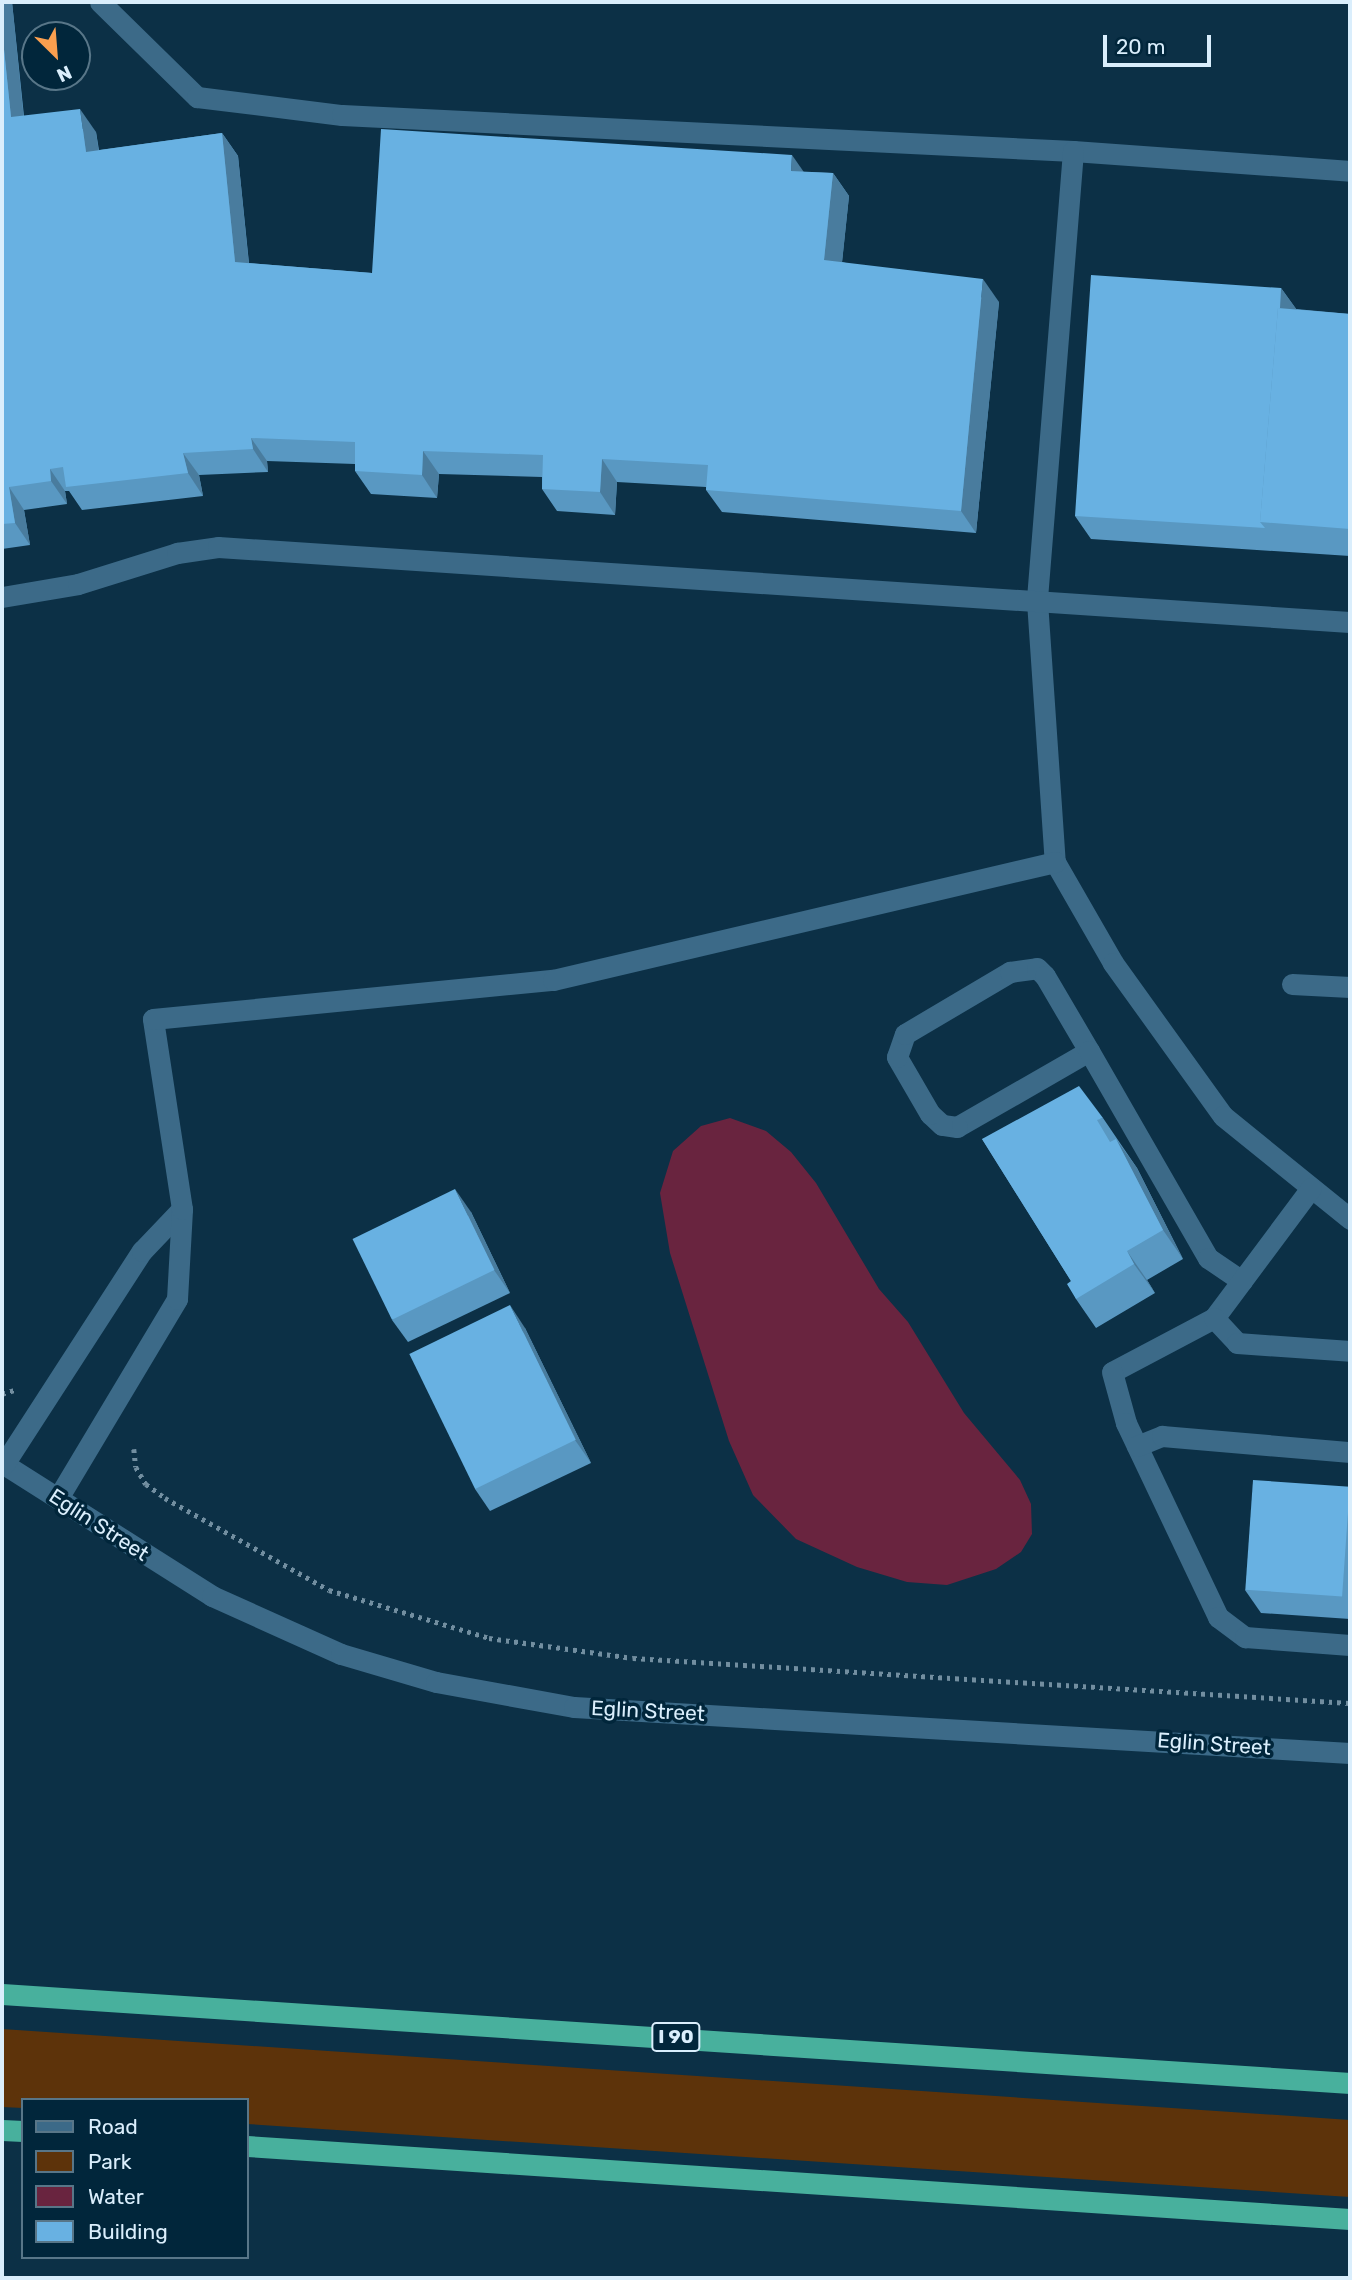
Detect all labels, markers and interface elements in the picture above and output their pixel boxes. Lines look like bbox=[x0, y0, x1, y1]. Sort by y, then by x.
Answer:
north arrow bbox=[21, 21, 91, 91]
scale bar bbox=[1107, 21, 1216, 65]
text: 20 m bbox=[1116, 34, 1165, 59]
text: N bbox=[53, 60, 75, 87]
street label: Eglin Street bbox=[44, 1483, 154, 1567]
street label: Eglin Street bbox=[590, 1695, 706, 1727]
street label: Eglin Street bbox=[1156, 1727, 1272, 1761]
road number: I 90 bbox=[650, 2022, 702, 2052]
legend bbox=[21, 2098, 248, 2259]
text: Road bbox=[88, 2114, 138, 2139]
text: Park bbox=[88, 2149, 132, 2174]
text: Water bbox=[88, 2184, 144, 2209]
text: Building bbox=[88, 2219, 168, 2244]

